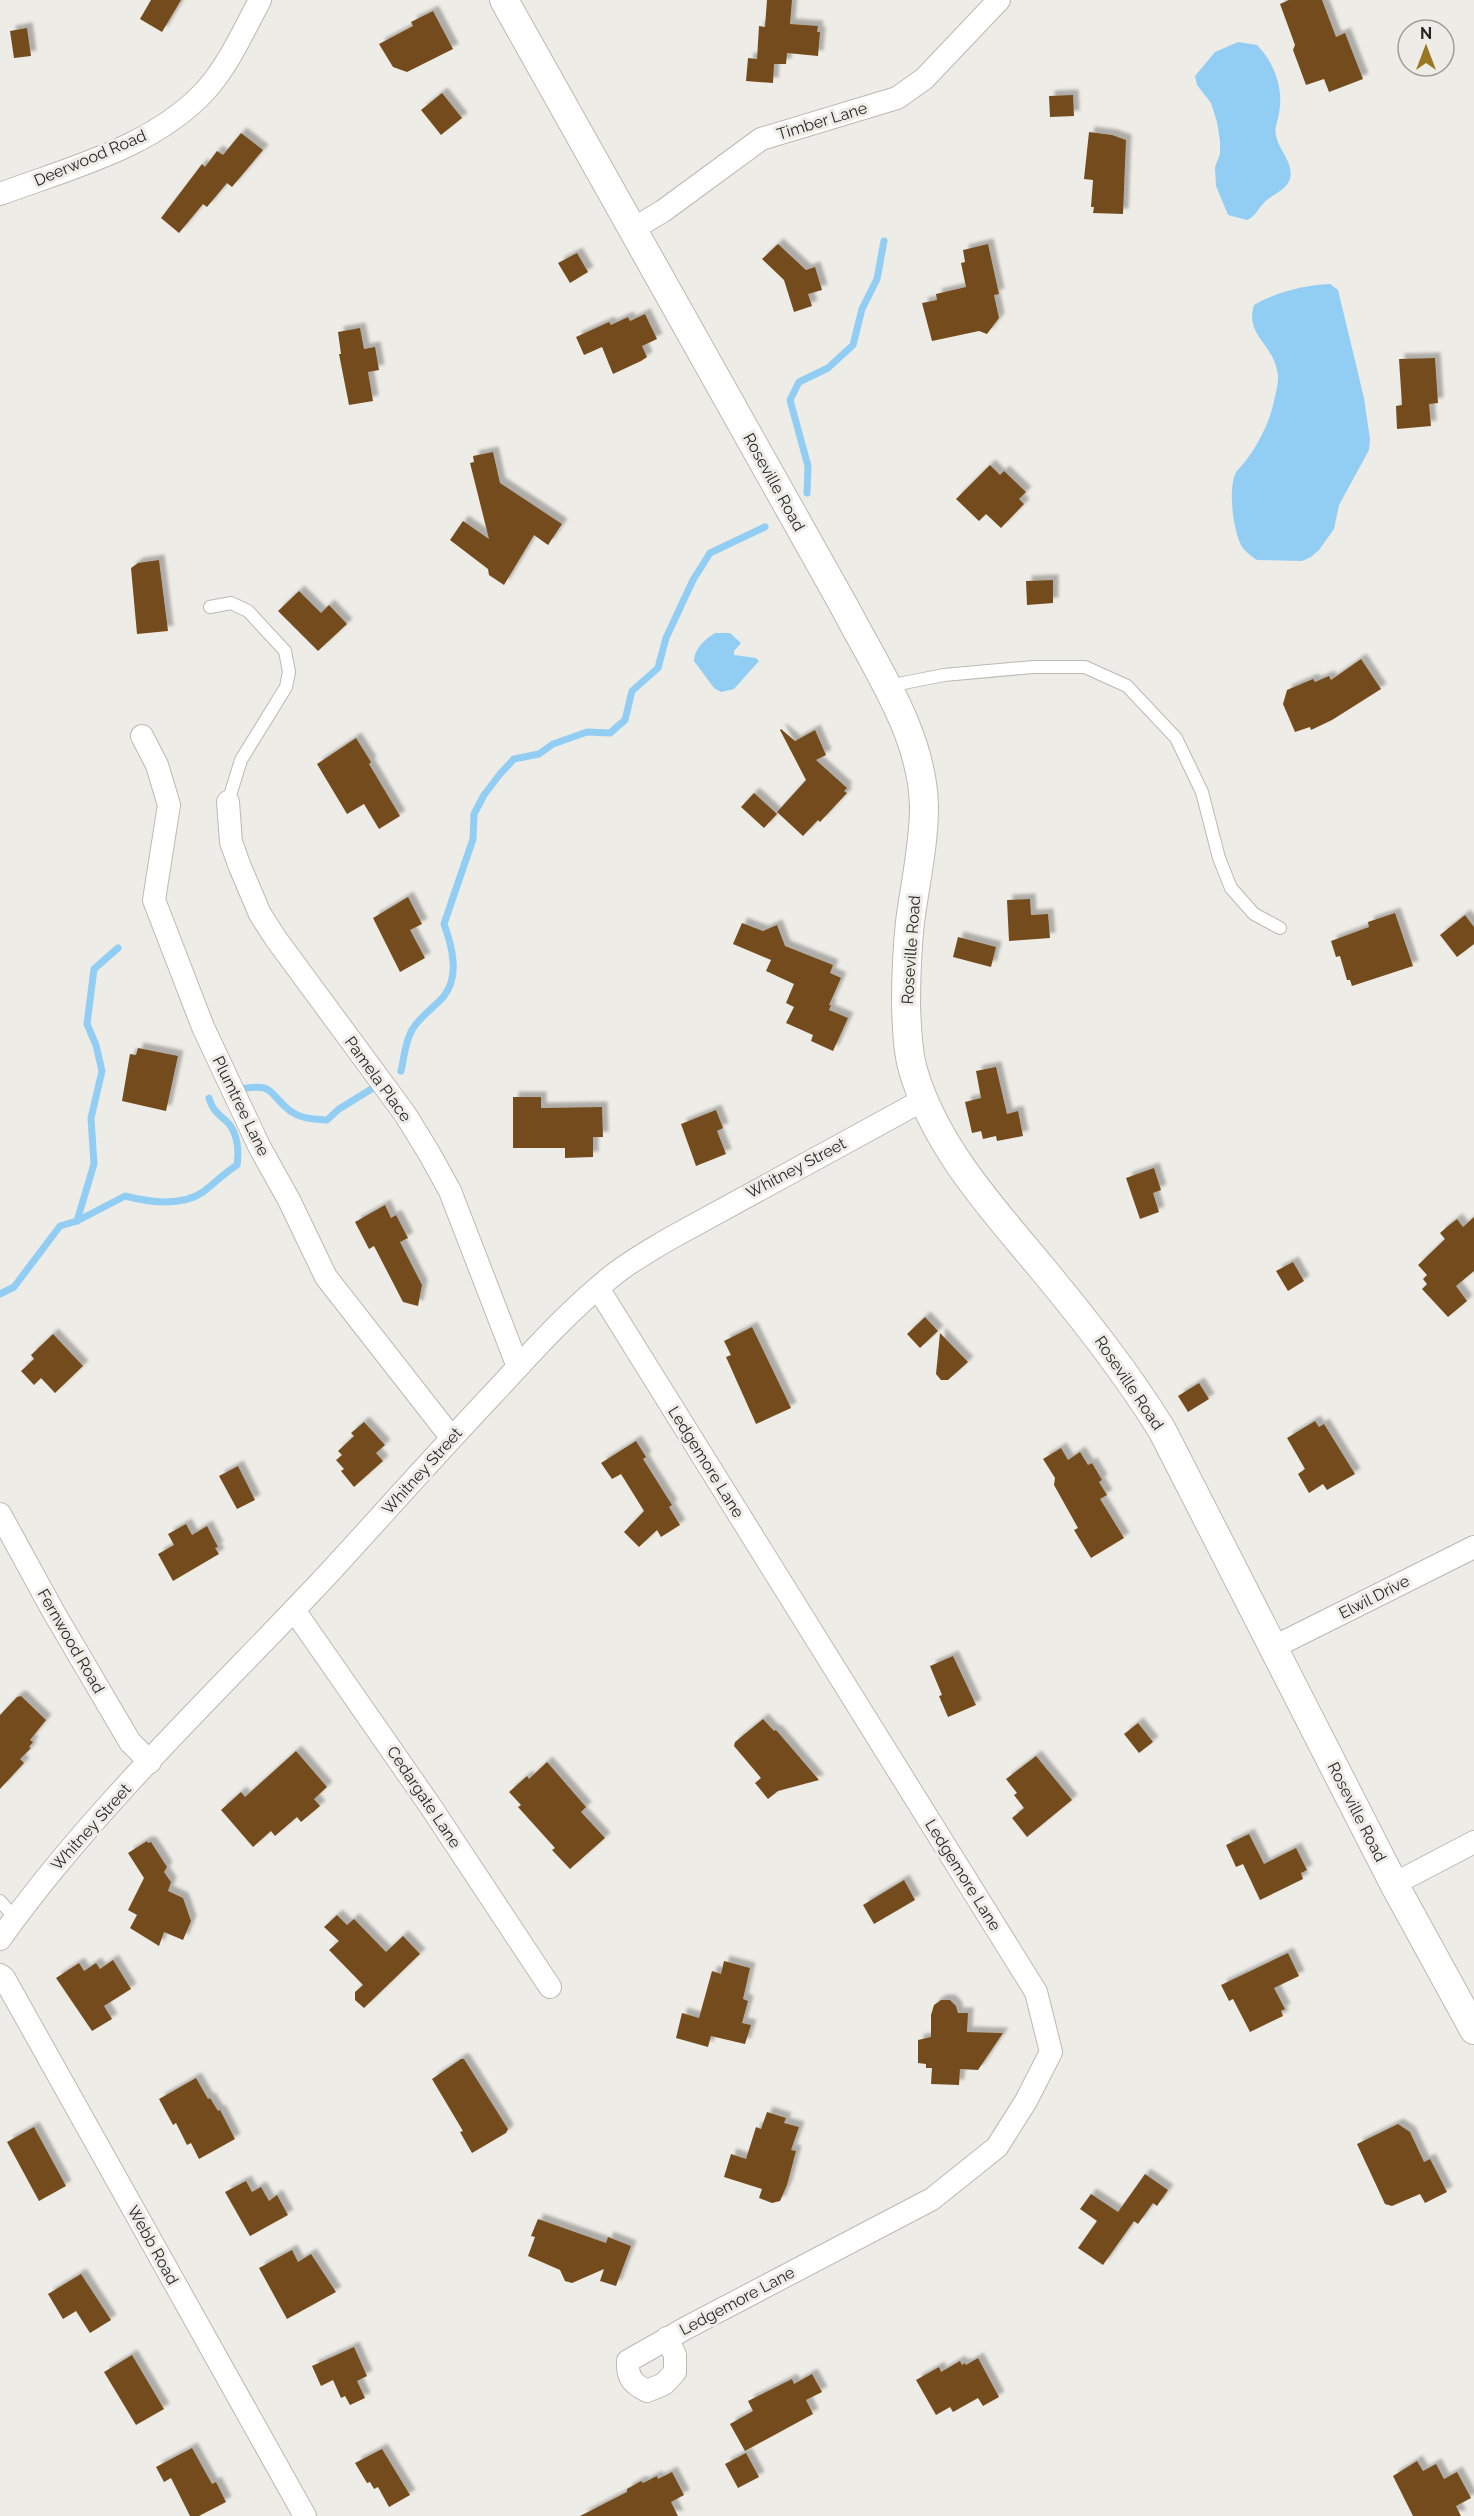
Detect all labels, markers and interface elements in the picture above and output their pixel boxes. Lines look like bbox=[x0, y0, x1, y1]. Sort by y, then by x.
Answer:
north arrow bbox=[1396, 18, 1456, 78]
text: N bbox=[1420, 24, 1432, 43]
street label: Timber Lane bbox=[775, 98, 869, 144]
street label: Deerwood Road bbox=[31, 126, 149, 190]
street label: Roseville Road bbox=[739, 430, 809, 534]
street label: Roseville Road bbox=[898, 895, 924, 1005]
street label: Pamela Place bbox=[341, 1033, 415, 1125]
street label: Plumtree Lane bbox=[209, 1053, 273, 1159]
street label: Whitney Street bbox=[743, 1133, 850, 1202]
street label: Roseville Road bbox=[1091, 1332, 1167, 1434]
street label: Ledgemore Lane bbox=[664, 1403, 748, 1521]
street label: Whitney Street bbox=[378, 1423, 466, 1518]
street label: Elwil Drive bbox=[1336, 1571, 1412, 1623]
street label: Fernwood Road bbox=[33, 1585, 109, 1697]
street label: Cedargate Lane bbox=[383, 1743, 465, 1851]
street label: Roseville Road bbox=[1324, 1759, 1390, 1865]
street label: Whitney Street bbox=[47, 1779, 135, 1874]
street label: Ledgemore Lane bbox=[921, 1816, 1005, 1934]
street label: Webb Road bbox=[124, 2202, 182, 2288]
street label: Ledgemore Lane bbox=[676, 2263, 798, 2339]

